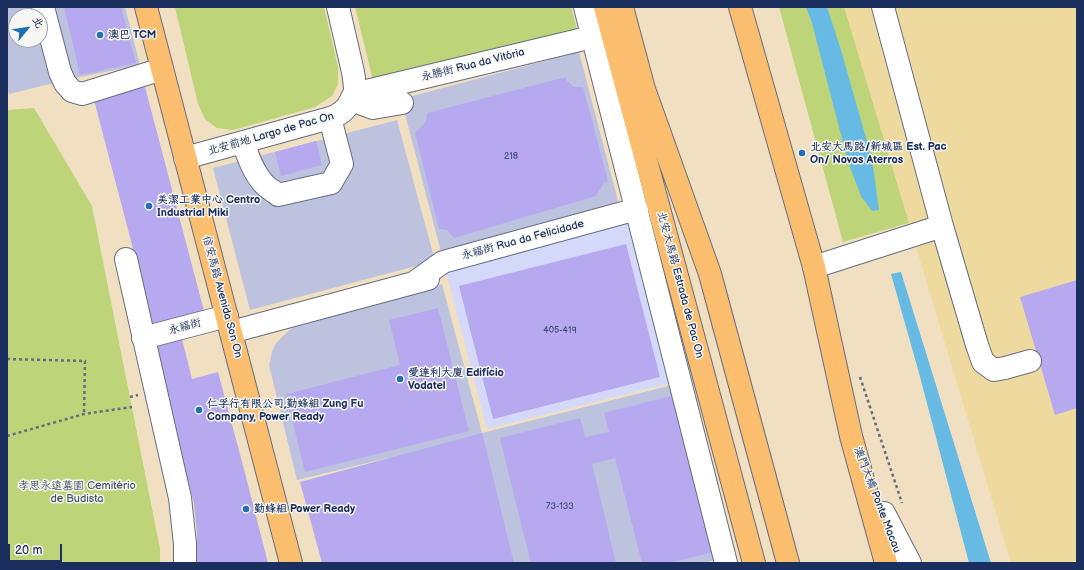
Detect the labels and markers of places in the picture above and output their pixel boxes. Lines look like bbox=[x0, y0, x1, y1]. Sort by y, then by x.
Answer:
place label: 澳巴 TCM bbox=[108, 28, 156, 42]
marker: 澳巴 TCM bbox=[95, 30, 105, 40]
place label: 北安大馬路/新城區 Est. Pac On/ Novos Aterros bbox=[810, 140, 947, 166]
marker: 北安大馬路/新城區 Est. Pac On/ Novos Aterros bbox=[797, 148, 807, 158]
place label: 美潔工業中心 Centro Industrial Miki bbox=[157, 193, 260, 219]
marker: 美潔工業中心 Centro Industrial Miki bbox=[144, 201, 154, 211]
place label: 愛達利大廈 Edifício Vodatel bbox=[408, 366, 504, 392]
marker: 愛達利大廈 Edifício Vodatel bbox=[395, 374, 405, 384]
place label: 仁孚行有限公司,勤蜂組 Zung Fu Company, Power Ready bbox=[207, 397, 363, 423]
marker: 仁孚行有限公司,勤蜂組 Zung Fu Company, Power Ready bbox=[194, 405, 204, 415]
place label: 勤蜂組 Power Ready bbox=[254, 502, 355, 516]
marker: 勤蜂組 Power Ready bbox=[241, 504, 251, 514]

